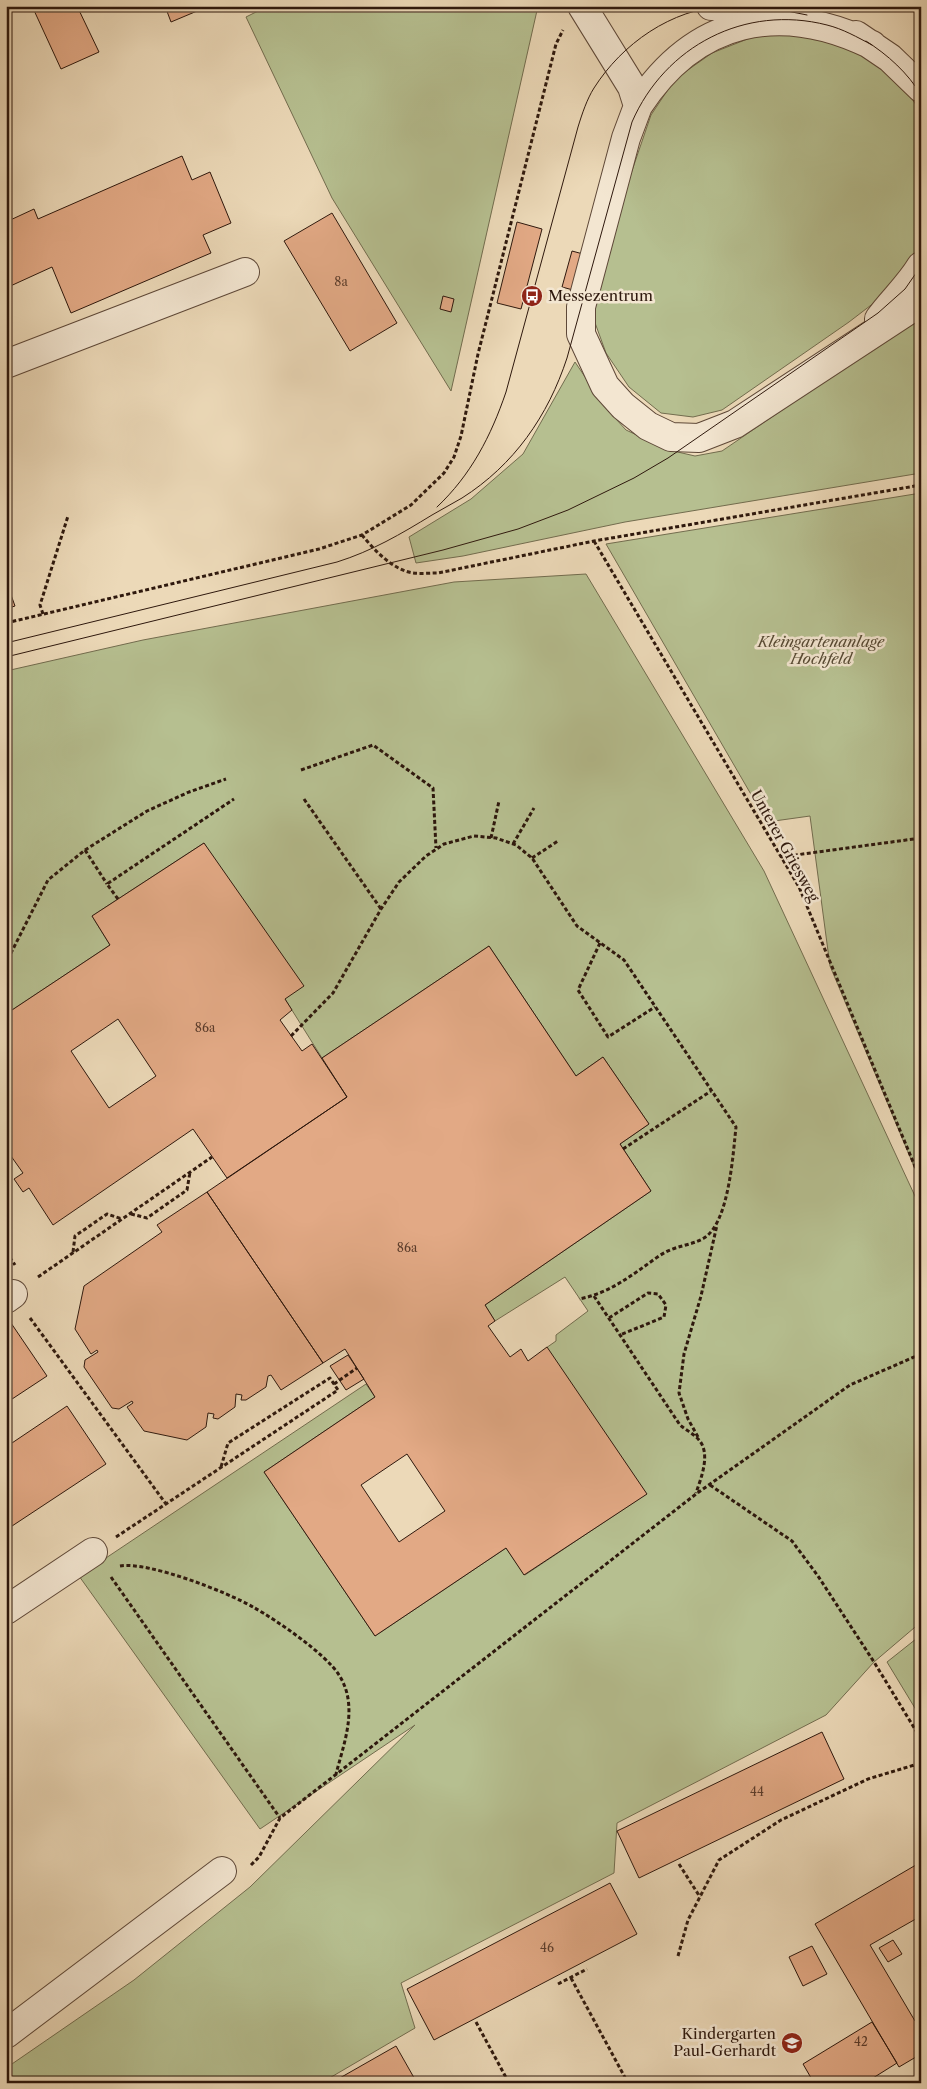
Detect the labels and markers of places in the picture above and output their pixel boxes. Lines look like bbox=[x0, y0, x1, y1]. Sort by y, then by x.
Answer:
bus stop icon: Messezentrum bbox=[520, 284, 544, 308]
place label: Messezentrum bbox=[548, 286, 653, 305]
place label: Kindergarten Paul-Gerhardt bbox=[673, 2024, 777, 2060]
school or university icon: Kindergarten Paul-Gerhardt bbox=[780, 2031, 804, 2055]

